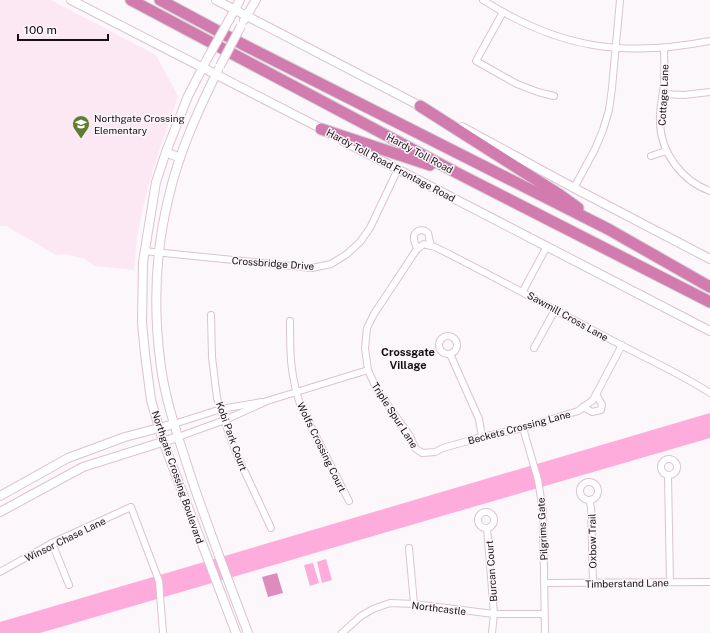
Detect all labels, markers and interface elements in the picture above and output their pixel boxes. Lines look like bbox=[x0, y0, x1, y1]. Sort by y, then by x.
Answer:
scale bar bbox=[18, 16, 108, 42]
text: 100 m bbox=[24, 23, 57, 37]
street label: Cottage Lane bbox=[655, 64, 671, 126]
place label: Northgate Crossing Elementary bbox=[94, 112, 185, 136]
school or university icon: Northgate Crossing Elementary bbox=[71, 114, 91, 139]
street label: Hardy Toll Road Frontage Road bbox=[325, 126, 458, 204]
street label: Hardy Toll Road bbox=[385, 130, 455, 176]
street label: Crossbridge Drive bbox=[231, 254, 315, 272]
street label: Sawmill Cross Lane bbox=[525, 289, 611, 343]
district label: Crossgate Village bbox=[381, 346, 435, 371]
street label: Triple Spur Lane bbox=[369, 380, 421, 451]
street label: Kobi Park Court bbox=[214, 400, 250, 472]
street label: Wolfs Crossing Court bbox=[295, 400, 349, 494]
street label: Beckets Crossing Lane bbox=[466, 407, 572, 447]
street label: Northgate Crossing Boulevard bbox=[150, 409, 206, 545]
street label: Pilgrims Gate bbox=[534, 497, 550, 561]
street label: Oxbow Trail bbox=[586, 513, 598, 569]
street label: Winsor Chase Lane bbox=[23, 514, 108, 564]
street label: Burcan Court bbox=[483, 540, 499, 602]
street label: Timberstand Lane bbox=[585, 576, 669, 590]
street label: Northcastle bbox=[411, 599, 467, 617]

